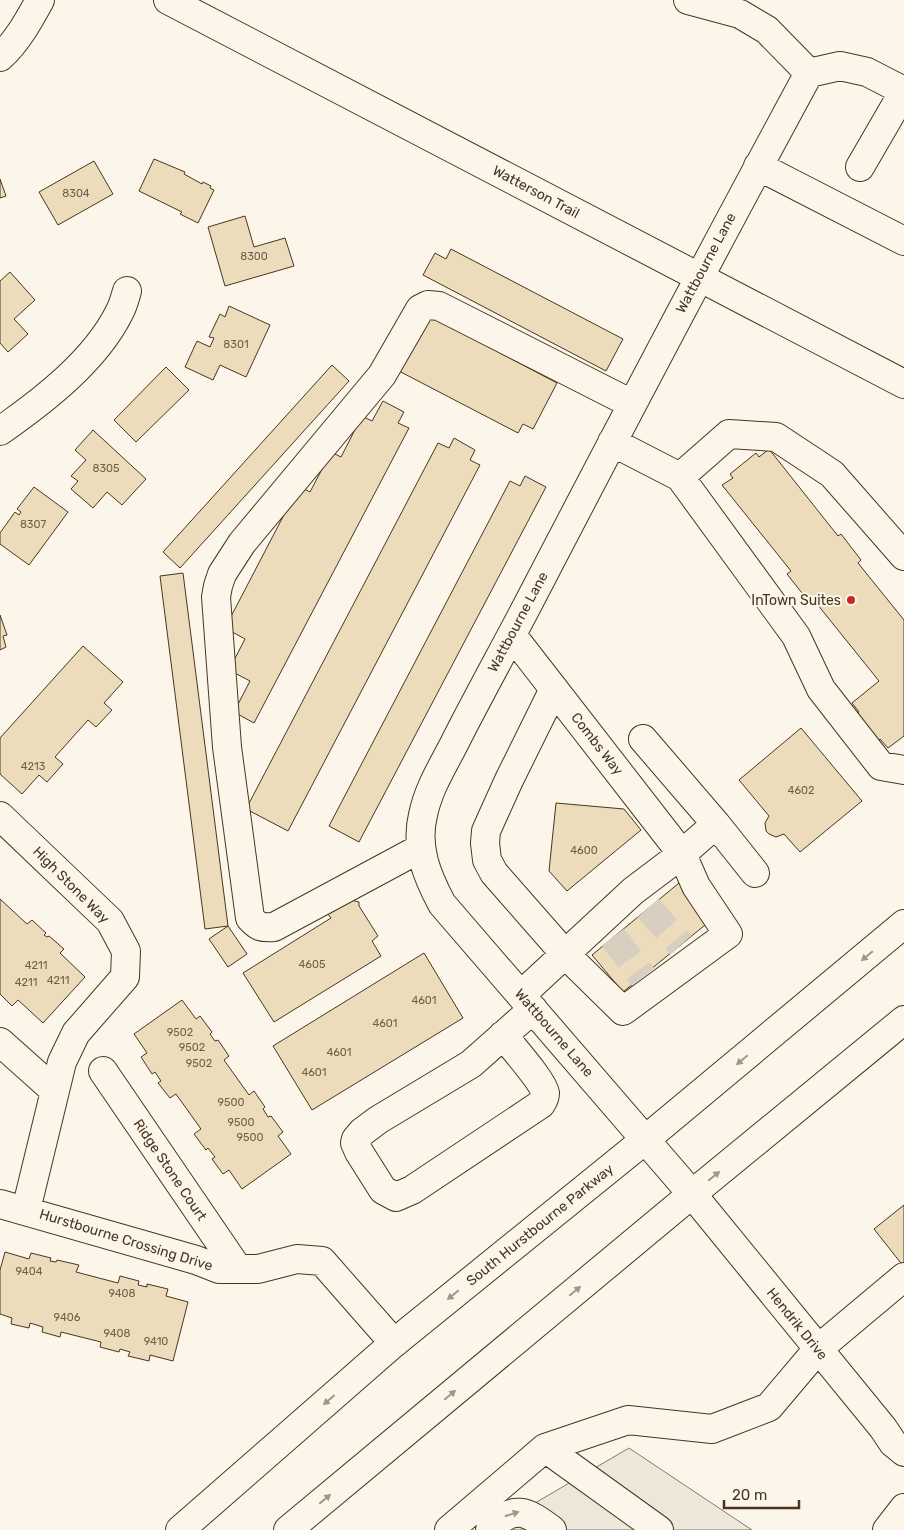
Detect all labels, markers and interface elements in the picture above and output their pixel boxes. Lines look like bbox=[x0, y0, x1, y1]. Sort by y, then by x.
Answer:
street label: Watterson Trail bbox=[490, 162, 582, 222]
house number: 8304 bbox=[62, 187, 90, 200]
street label: Wattbourne Lane bbox=[672, 210, 740, 316]
house number: 8300 bbox=[240, 250, 268, 263]
house number: 8301 bbox=[223, 338, 249, 351]
house number: 8305 bbox=[92, 462, 120, 475]
house number: 8307 bbox=[20, 518, 46, 531]
street label: Wattbourne Lane bbox=[484, 569, 552, 675]
place label: InTown Suites bbox=[751, 592, 841, 609]
marker: InTown Suites bbox=[845, 594, 857, 606]
street label: Combs Way bbox=[567, 709, 627, 779]
house number: 4213 bbox=[21, 760, 46, 773]
house number: 4602 bbox=[788, 784, 814, 797]
street label: High Stone Way bbox=[29, 843, 113, 927]
house number: 4600 bbox=[570, 844, 598, 857]
one-way arrow bbox=[860, 950, 873, 961]
house number: 4605 bbox=[299, 958, 326, 971]
house number: 4211 bbox=[25, 959, 47, 972]
house number: 4211 bbox=[47, 974, 69, 987]
house number: 4211 bbox=[15, 976, 37, 989]
street label: Wattbourne Lane bbox=[511, 985, 597, 1081]
house number: 4601 bbox=[411, 994, 437, 1007]
house number: 4601 bbox=[372, 1017, 398, 1030]
house number: 9502 bbox=[167, 1026, 193, 1039]
house number: 9502 bbox=[179, 1041, 205, 1054]
house number: 4601 bbox=[326, 1046, 352, 1059]
one-way arrow bbox=[735, 1054, 748, 1065]
house number: 9502 bbox=[186, 1057, 212, 1070]
house number: 4601 bbox=[301, 1066, 327, 1079]
house number: 9500 bbox=[217, 1096, 245, 1109]
street label: Ridge Stone Court bbox=[130, 1116, 211, 1225]
house number: 9500 bbox=[227, 1116, 255, 1129]
house number: 9500 bbox=[236, 1131, 264, 1144]
street label: South Hurstbourne Parkway bbox=[463, 1160, 617, 1290]
one-way arrow bbox=[707, 1171, 720, 1182]
street label: Hurstbourne Crossing Drive bbox=[37, 1206, 215, 1275]
house number: 9404 bbox=[15, 1265, 43, 1278]
street label: Hendrik Drive bbox=[763, 1285, 831, 1363]
one-way arrow bbox=[569, 1286, 581, 1297]
house number: 9408 bbox=[108, 1287, 136, 1300]
one-way arrow bbox=[447, 1290, 460, 1301]
house number: 9406 bbox=[54, 1311, 81, 1324]
house number: 9408 bbox=[103, 1327, 131, 1340]
house number: 9410 bbox=[144, 1335, 168, 1348]
one-way arrow bbox=[443, 1389, 456, 1400]
one-way arrow bbox=[323, 1394, 335, 1405]
scale bar bbox=[724, 1478, 799, 1510]
text: 20 m bbox=[732, 1486, 767, 1504]
one-way arrow bbox=[318, 1493, 331, 1504]
one-way arrow bbox=[505, 1510, 520, 1518]

